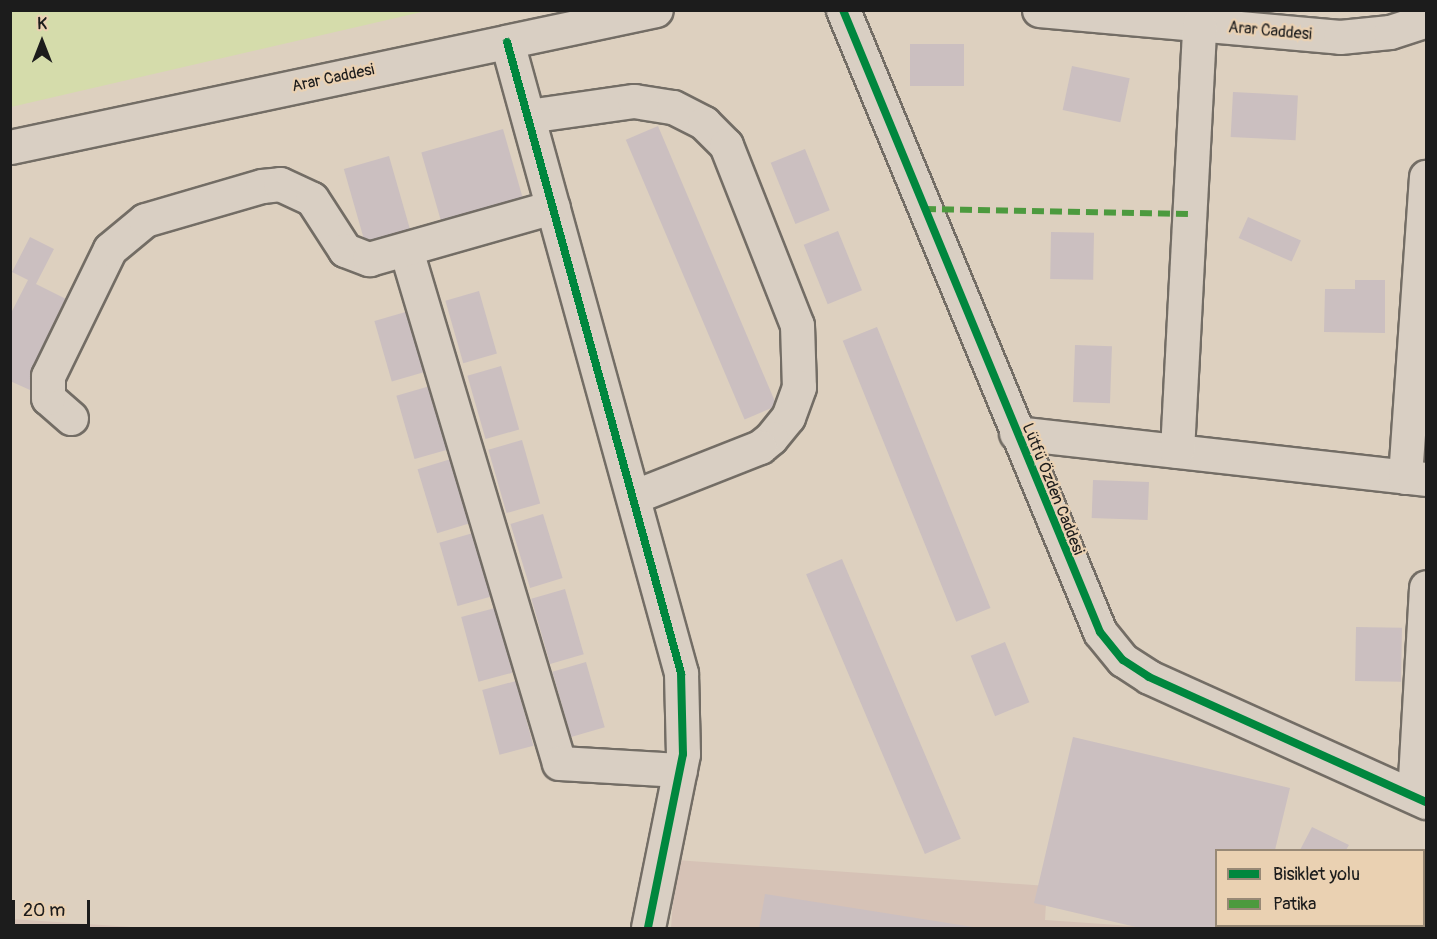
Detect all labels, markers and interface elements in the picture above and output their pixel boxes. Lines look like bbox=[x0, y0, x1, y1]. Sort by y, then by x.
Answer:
north arrow bbox=[12, 12, 72, 72]
text: K bbox=[37, 14, 47, 34]
street label: Arar Caddesi bbox=[1227, 18, 1313, 44]
street label: Arar Caddesi bbox=[290, 60, 376, 96]
street label: Lütfü Özden Caddesi bbox=[1018, 420, 1088, 558]
legend bbox=[1215, 849, 1425, 927]
text: Bisiklet yolu bbox=[1273, 863, 1360, 886]
scale bar bbox=[15, 888, 93, 926]
text: Patika bbox=[1273, 893, 1316, 916]
text: 20 m bbox=[23, 899, 65, 922]

